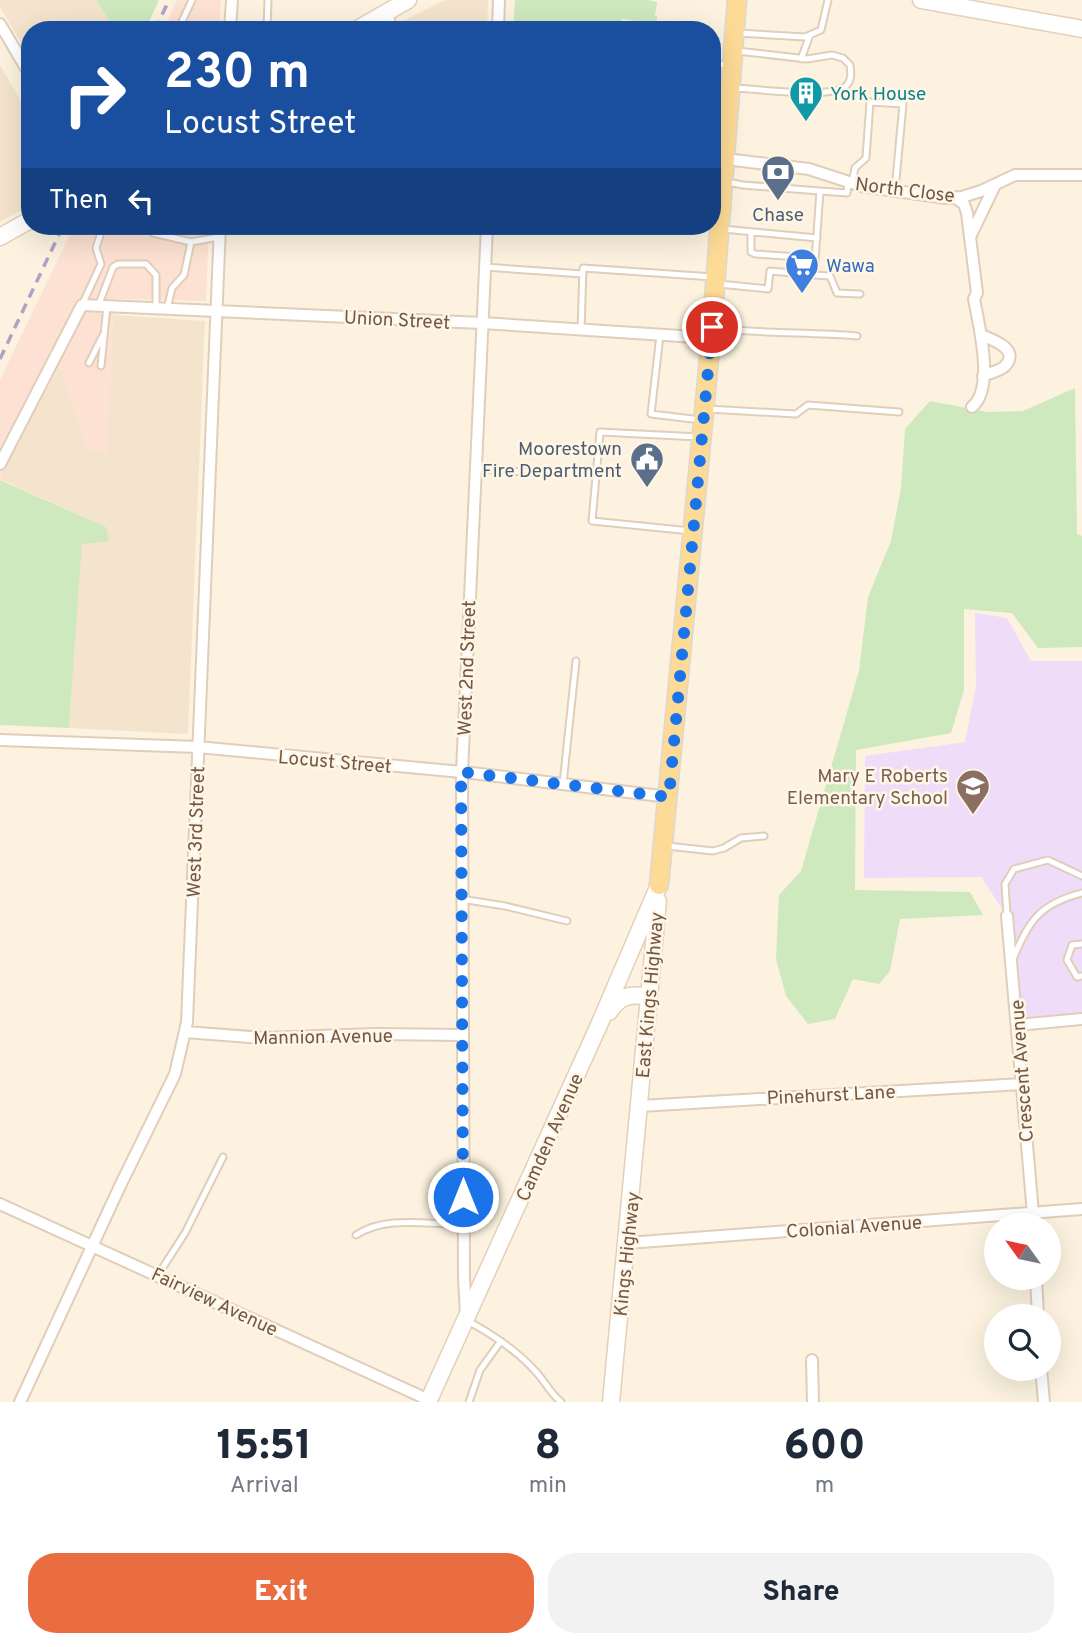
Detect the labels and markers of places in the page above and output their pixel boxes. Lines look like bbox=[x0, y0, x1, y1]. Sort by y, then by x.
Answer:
building icon: York House bbox=[787, 74, 825, 123]
place label: York House bbox=[830, 83, 926, 107]
bank icon: Chase bbox=[759, 153, 797, 202]
place label: Chase bbox=[752, 204, 804, 228]
supermarket icon: Wawa bbox=[783, 246, 821, 295]
place label: Wawa bbox=[826, 255, 875, 279]
pin bbox=[682, 297, 742, 357]
place label: Moorestown Fire Department bbox=[482, 438, 622, 484]
public building icon: Moorestown Fire Department bbox=[628, 440, 666, 489]
place label: Mary E Roberts Elementary School bbox=[787, 765, 948, 811]
school or university icon: Mary E Roberts Elementary School bbox=[954, 767, 992, 816]

